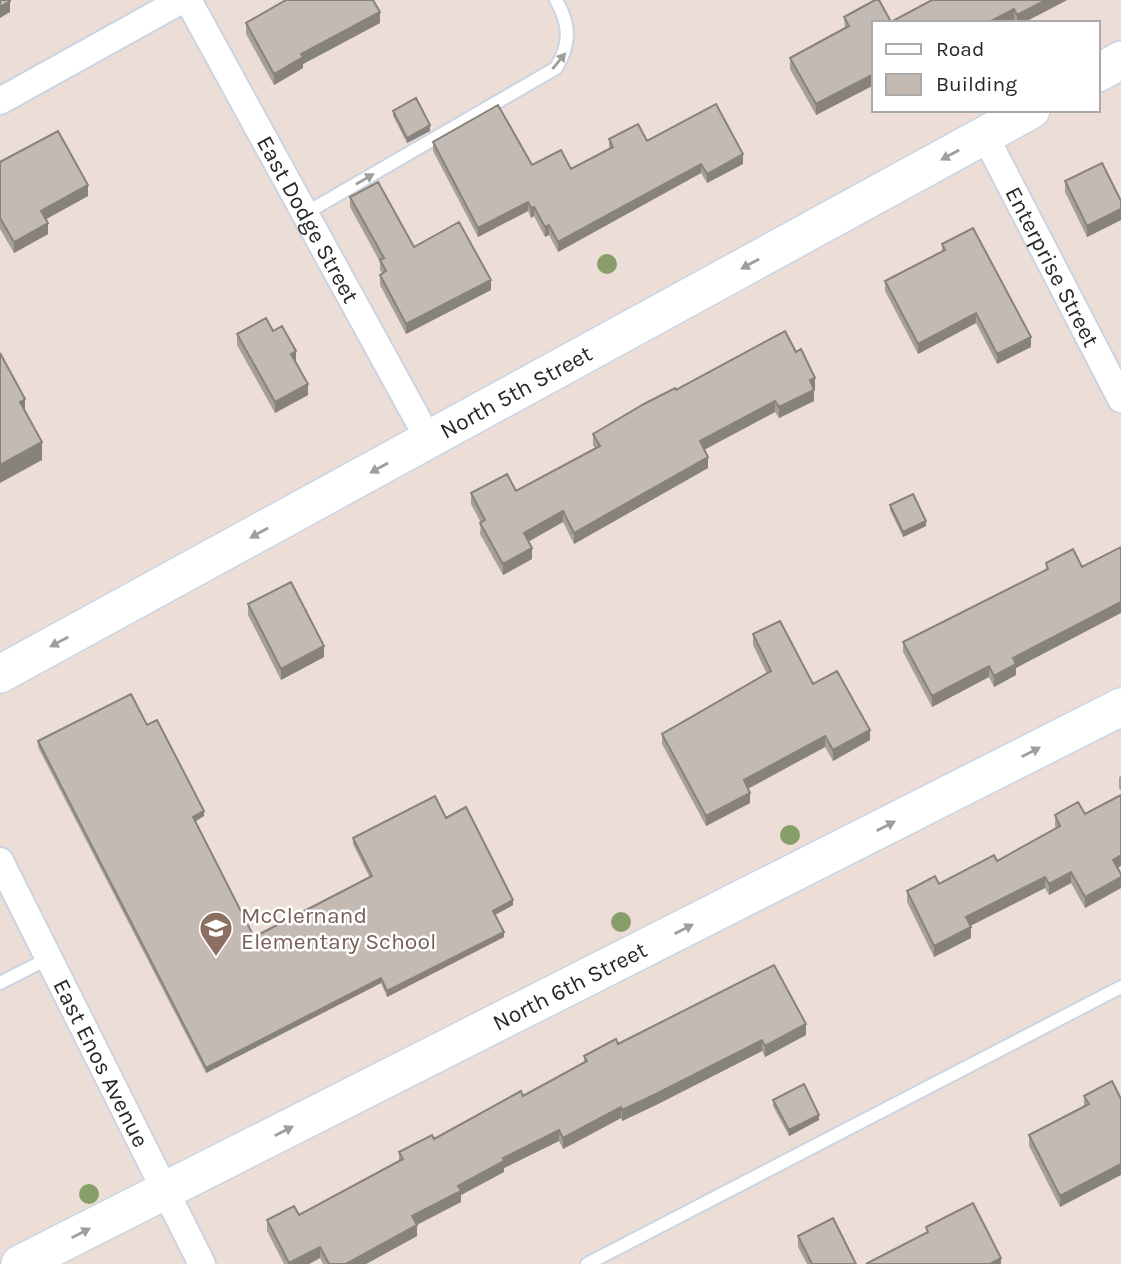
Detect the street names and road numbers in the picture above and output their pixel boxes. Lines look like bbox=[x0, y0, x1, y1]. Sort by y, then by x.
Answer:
street label: East Dodge Street bbox=[251, 131, 365, 308]
street label: Enterprise Street bbox=[999, 182, 1105, 352]
street label: North 5th Street bbox=[436, 340, 597, 445]
street label: North 6th Street bbox=[488, 936, 652, 1037]
street label: East Enos Avenue bbox=[47, 975, 154, 1152]

